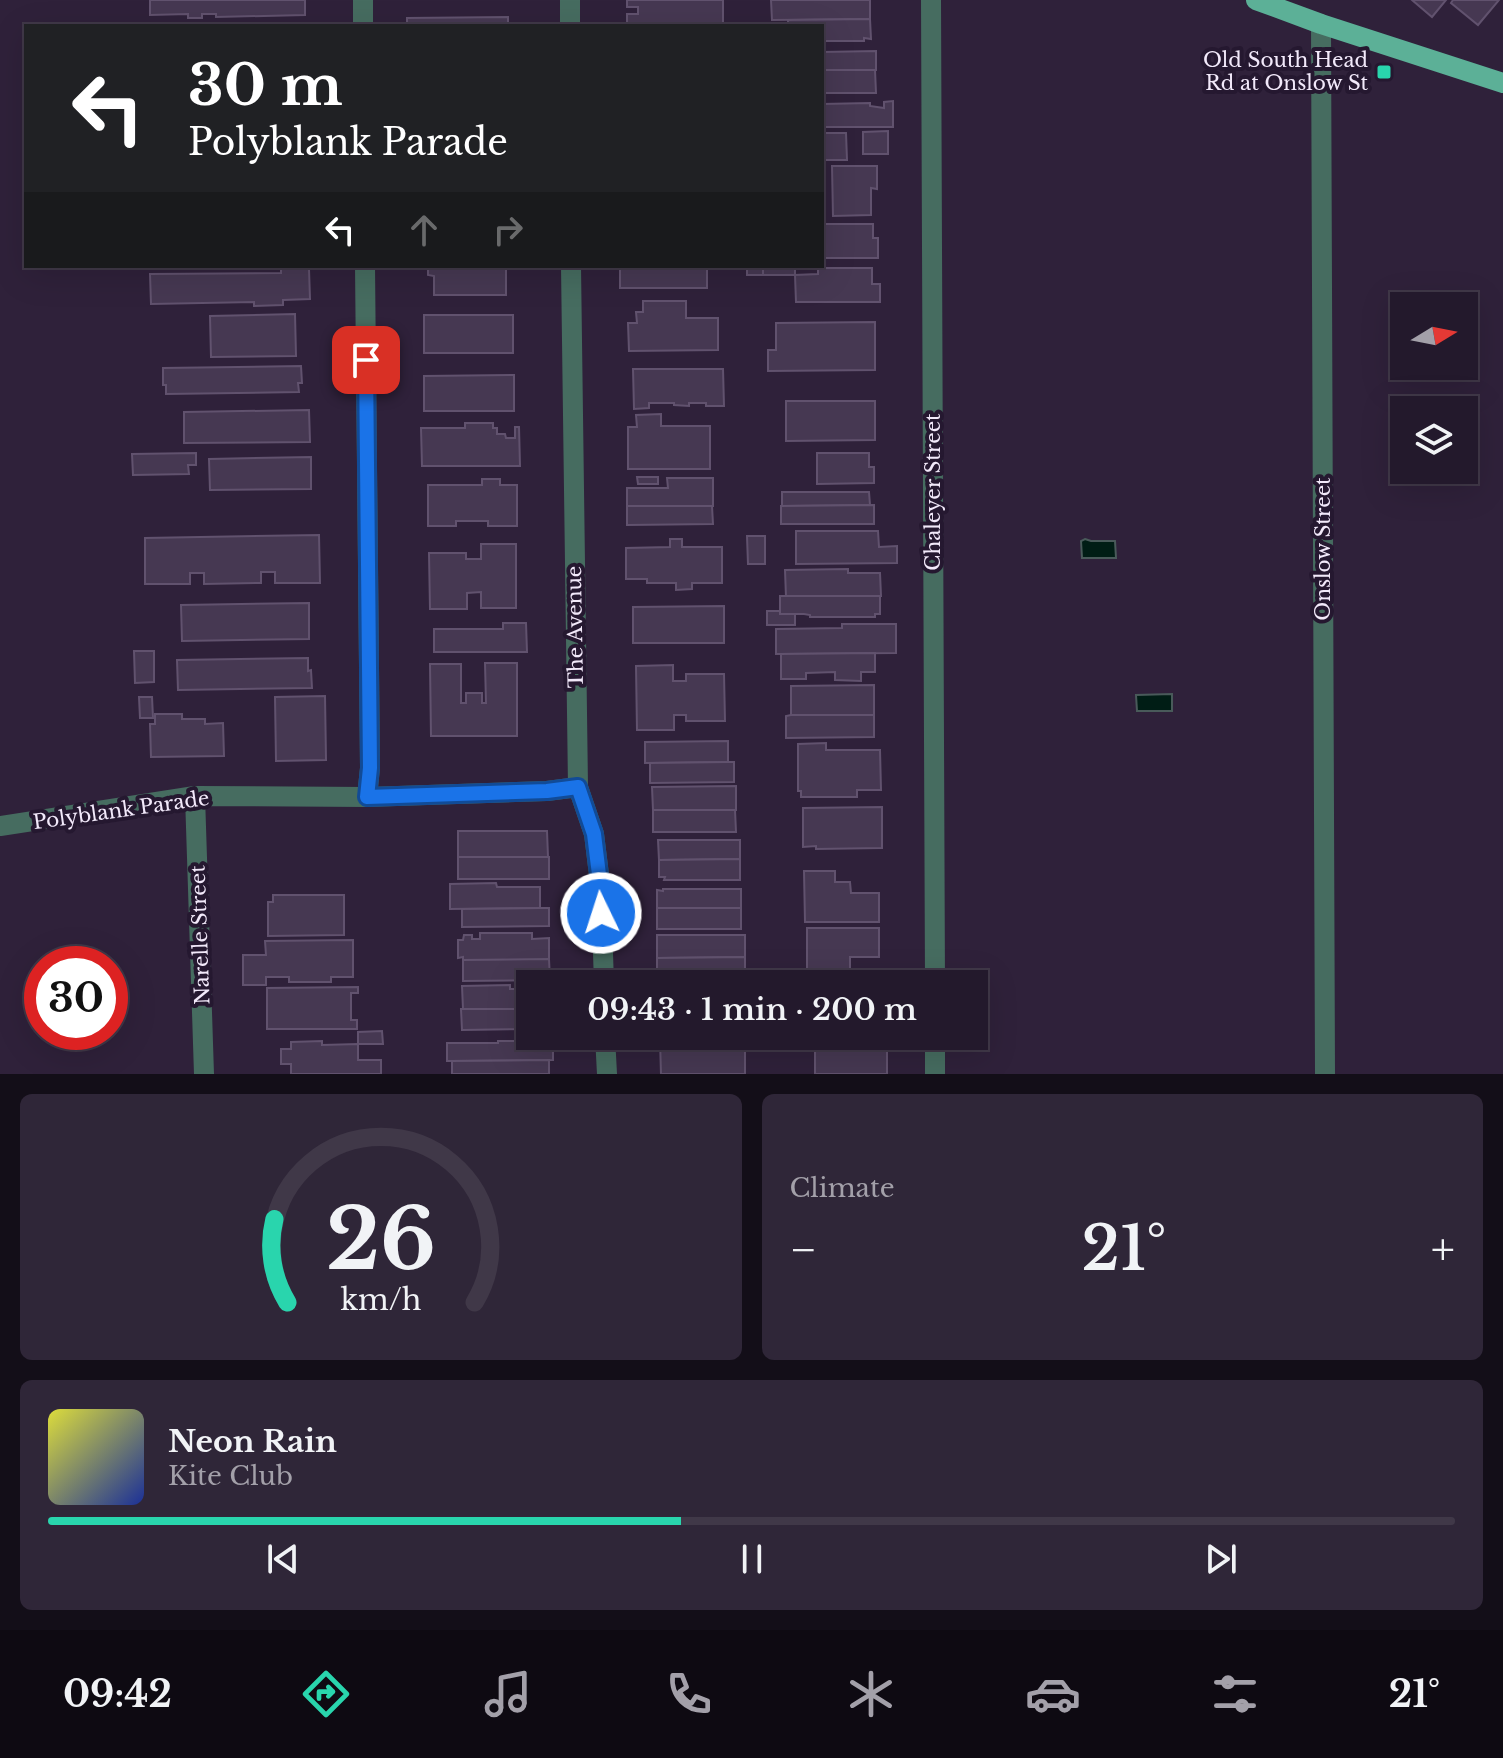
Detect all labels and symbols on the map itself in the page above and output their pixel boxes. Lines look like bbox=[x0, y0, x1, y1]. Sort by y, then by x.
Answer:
place label: Old South Head Rd at Onslow St bbox=[1203, 48, 1368, 95]
marker: Old South Head Rd at Onslow St bbox=[1375, 63, 1393, 81]
north arrow bbox=[1390, 292, 1478, 380]
pin bbox=[332, 326, 400, 394]
street label: Chaleyer Street bbox=[921, 413, 945, 571]
street label: Onslow Street bbox=[1311, 477, 1335, 621]
street label: The Avenue bbox=[562, 566, 588, 688]
street label: Polyblank Parade bbox=[31, 786, 211, 834]
street label: Narelle Street bbox=[186, 864, 214, 1005]
position arrow bbox=[559, 871, 643, 955]
speed limit sign: 30 bbox=[24, 946, 128, 1050]

